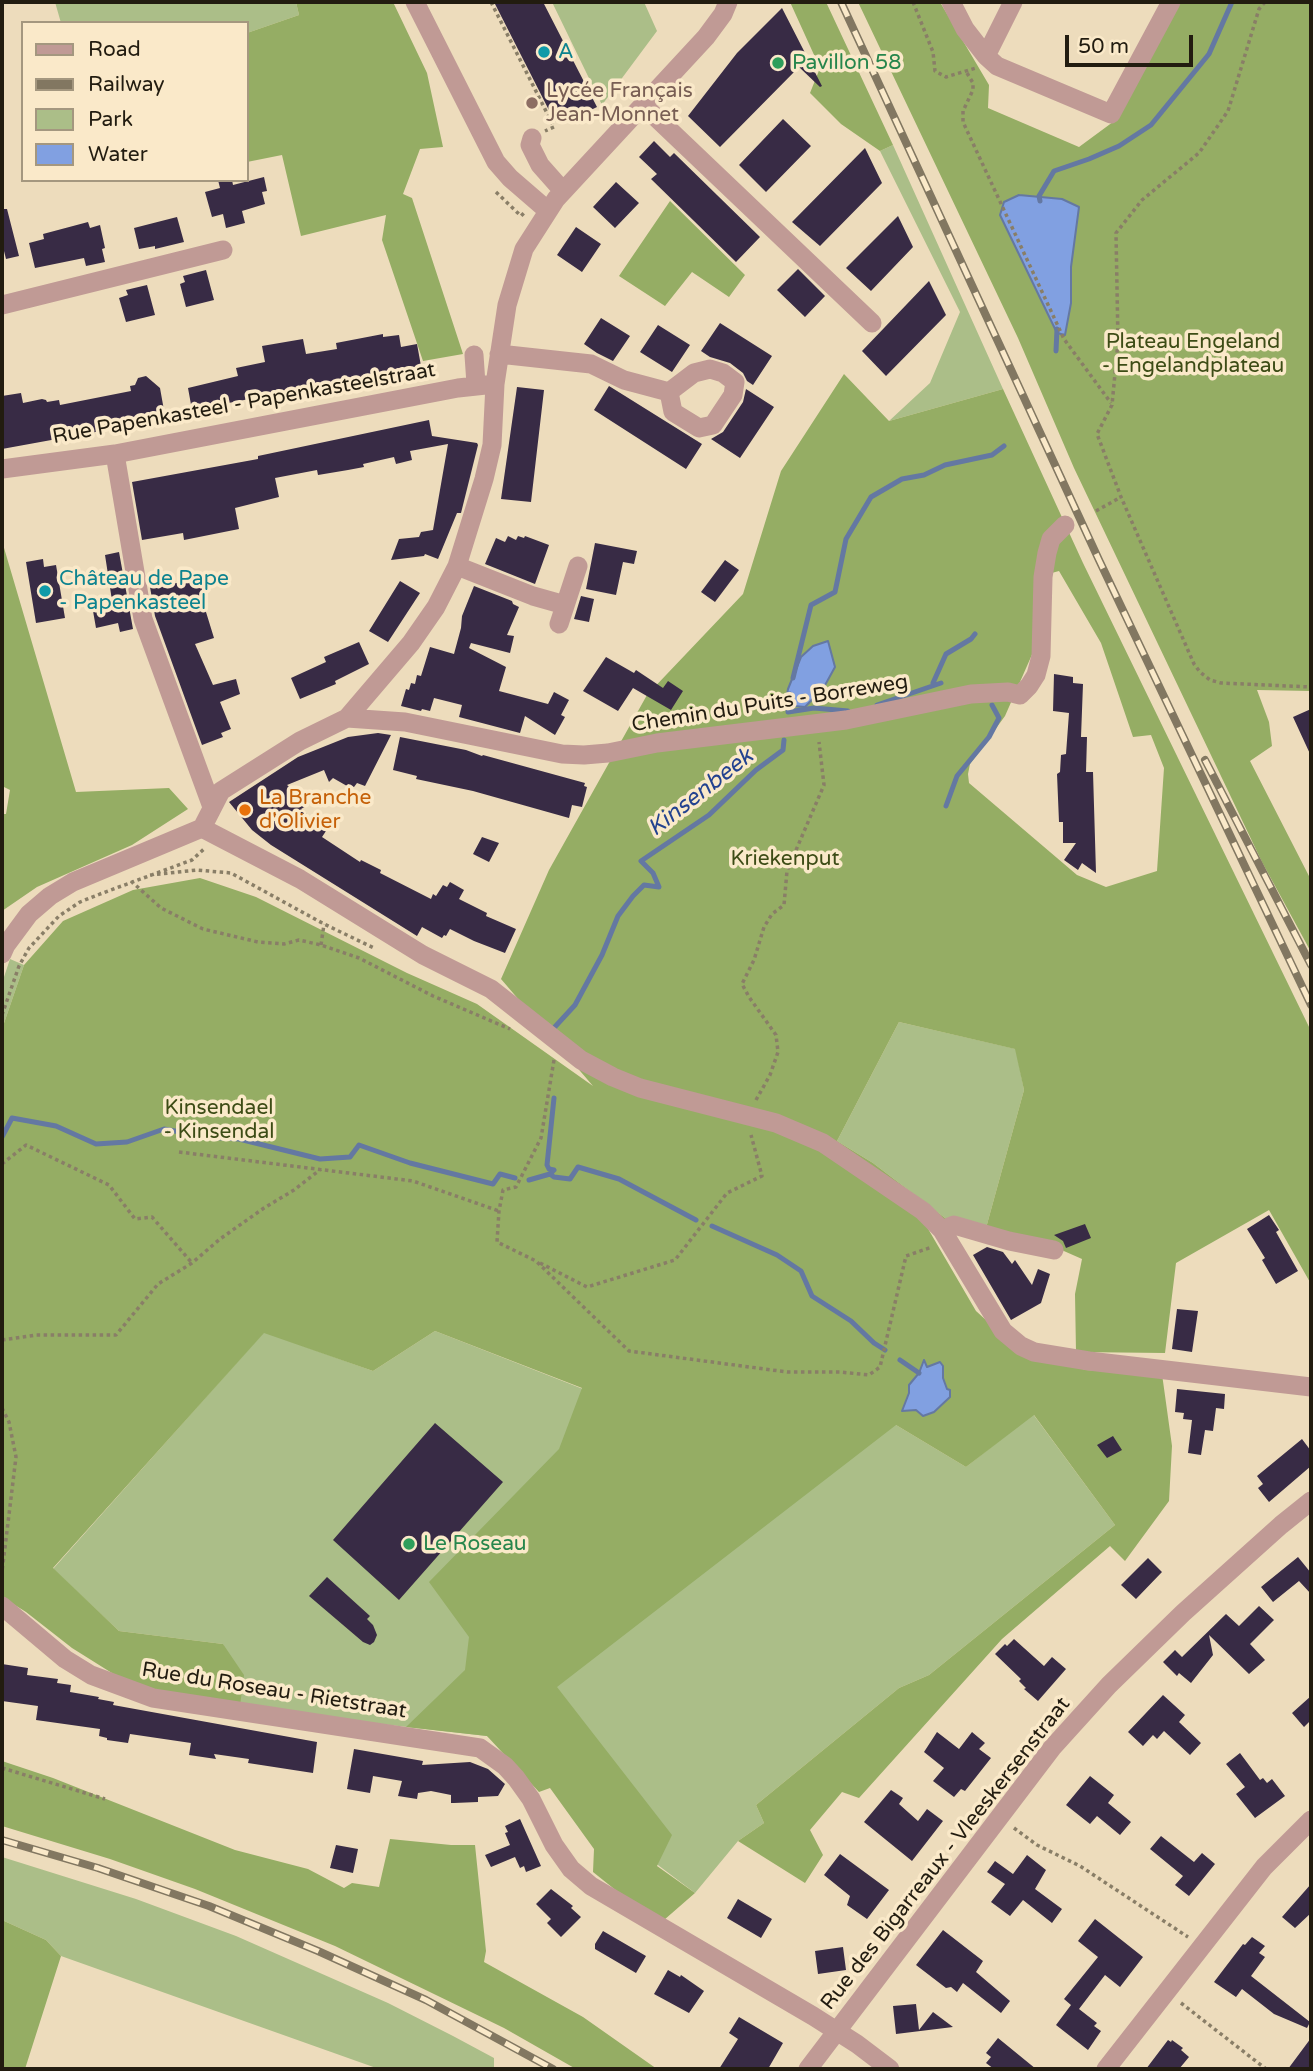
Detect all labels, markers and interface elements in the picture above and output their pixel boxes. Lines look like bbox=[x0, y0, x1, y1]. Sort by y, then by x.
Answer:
legend bbox=[21, 21, 248, 182]
scale bar bbox=[1068, 21, 1196, 65]
text: 50 m bbox=[1078, 34, 1129, 59]
text: Road bbox=[88, 37, 141, 62]
place label: A bbox=[558, 39, 574, 65]
marker: A bbox=[536, 44, 552, 60]
place label: Pavillon 58 bbox=[792, 50, 901, 76]
marker: Pavillon 58 bbox=[770, 55, 786, 71]
text: Railway bbox=[88, 72, 165, 97]
place label: Lycée Français Jean-Monnet bbox=[546, 78, 693, 128]
marker: Lycée Français Jean-Monnet bbox=[524, 95, 540, 111]
text: Park bbox=[88, 107, 133, 132]
text: Water bbox=[88, 142, 148, 167]
park label: Plateau Engeland - Engelandplateau bbox=[1102, 329, 1284, 379]
street label: Rue Papenkasteel - Papenkasteelstraat bbox=[51, 358, 437, 450]
place label: Château de Pape - Papenkasteel bbox=[59, 566, 229, 616]
marker: Château de Pape - Papenkasteel bbox=[37, 583, 53, 599]
street label: Chemin du Puits - Borreweg bbox=[630, 670, 910, 738]
water label: Kinsenbeek bbox=[643, 743, 759, 843]
place label: La Branche d'Olivier bbox=[259, 785, 371, 835]
marker: La Branche d'Olivier bbox=[237, 802, 253, 818]
park label: Kriekenput bbox=[730, 846, 840, 872]
park label: Kinsendael - Kinsendal bbox=[163, 1095, 275, 1145]
place label: Le Roseau bbox=[423, 1531, 527, 1557]
marker: Le Roseau bbox=[401, 1536, 417, 1552]
street label: Rue du Roseau - Rietstraat bbox=[140, 1658, 408, 1724]
street label: Rue des Bigarreaux - Vleeskersenstraat bbox=[816, 1693, 1076, 2015]

